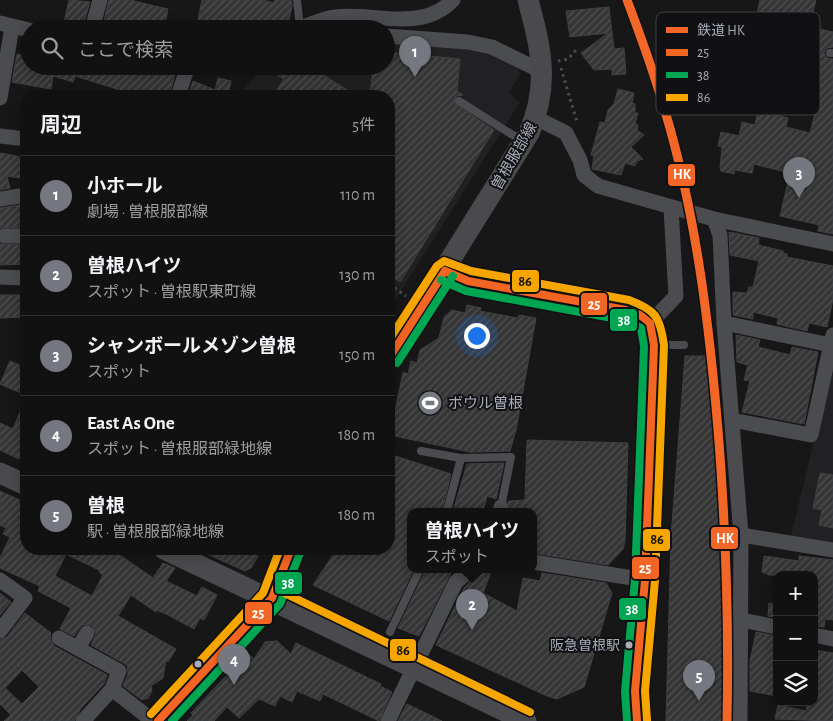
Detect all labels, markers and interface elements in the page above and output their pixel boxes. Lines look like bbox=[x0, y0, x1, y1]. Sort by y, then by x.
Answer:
legend bbox=[656, 12, 820, 115]
search box bbox=[20, 20, 395, 75]
text: 鉄道 HK bbox=[697, 23, 745, 38]
icon: search bbox=[38, 34, 66, 62]
pin: 1 bbox=[399, 36, 431, 77]
text: ここで検索 bbox=[78, 41, 173, 60]
text: 25 bbox=[697, 46, 709, 60]
text: 38 bbox=[697, 69, 709, 83]
text: 86 bbox=[697, 91, 710, 105]
text: 周辺 bbox=[40, 115, 82, 136]
text: 5件 bbox=[352, 117, 375, 133]
street label: 曽根服部線 bbox=[488, 120, 540, 192]
pin: 3 bbox=[783, 157, 815, 198]
line badge: HK bbox=[667, 163, 696, 187]
text: HK bbox=[673, 168, 692, 182]
text: 小ホール bbox=[87, 177, 163, 196]
text: 1 bbox=[53, 187, 59, 203]
text: 110 m bbox=[340, 187, 375, 203]
text: 劇場 · 曽根服部線 bbox=[87, 204, 208, 220]
text: 曽根ハイツ bbox=[87, 257, 182, 276]
text: 2 bbox=[52, 267, 60, 283]
text: 130 m bbox=[339, 267, 375, 283]
line badge: 86 bbox=[511, 269, 540, 293]
text: 86 bbox=[518, 275, 532, 289]
text: スポット · 曽根駅東町線 bbox=[87, 284, 256, 300]
line badge: 25 bbox=[580, 292, 608, 316]
text: 25 bbox=[588, 298, 600, 312]
line badge: 38 bbox=[609, 308, 638, 332]
text: 38 bbox=[618, 314, 631, 328]
your location bbox=[464, 323, 490, 349]
text: シャンボールメゾン曽根 bbox=[87, 337, 296, 356]
text: 3 bbox=[53, 347, 59, 363]
text: 150 m bbox=[339, 347, 375, 363]
text: スポット bbox=[87, 364, 151, 380]
sports icon: ボウル曽根 bbox=[417, 390, 443, 416]
place label: ボウル曽根 bbox=[448, 395, 523, 411]
text: East As One bbox=[87, 414, 175, 433]
text: 4 bbox=[52, 427, 60, 443]
text: 180 m bbox=[338, 427, 375, 443]
text: スポット · 曽根服部緑地線 bbox=[87, 441, 272, 457]
text: 曽根 bbox=[87, 497, 125, 516]
text: 5 bbox=[53, 507, 59, 523]
text: 180 m bbox=[338, 507, 375, 523]
popup bbox=[407, 508, 537, 573]
text: 曽根ハイツ bbox=[425, 522, 519, 541]
text: 駅 · 曽根服部緑地線 bbox=[87, 524, 224, 540]
line badge: HK bbox=[710, 526, 739, 550]
line badge: 86 bbox=[642, 528, 671, 552]
text: HK bbox=[716, 532, 735, 546]
text: 86 bbox=[650, 533, 664, 547]
text: スポット bbox=[425, 549, 489, 565]
line badge: 25 bbox=[631, 556, 660, 580]
text: 25 bbox=[639, 562, 651, 576]
line badge: 38 bbox=[274, 571, 303, 595]
map controls bbox=[773, 571, 818, 706]
button: + bbox=[773, 571, 818, 616]
text: 38 bbox=[282, 577, 295, 591]
pin: 2 bbox=[456, 589, 488, 630]
line badge: 38 bbox=[618, 597, 647, 621]
line badge: 25 bbox=[244, 601, 273, 625]
text: 38 bbox=[626, 603, 639, 617]
text: 25 bbox=[252, 607, 264, 621]
button: − bbox=[773, 616, 818, 661]
line badge: 86 bbox=[389, 638, 417, 662]
place label: 阪急曽根駅 bbox=[550, 638, 620, 653]
marker: 阪急曽根駅 bbox=[624, 640, 634, 650]
pin: 4 bbox=[218, 644, 250, 685]
text: 86 bbox=[396, 644, 410, 658]
unlabelled marker bbox=[193, 659, 203, 669]
pin: 5 bbox=[683, 660, 715, 701]
button: layers bbox=[773, 661, 818, 706]

